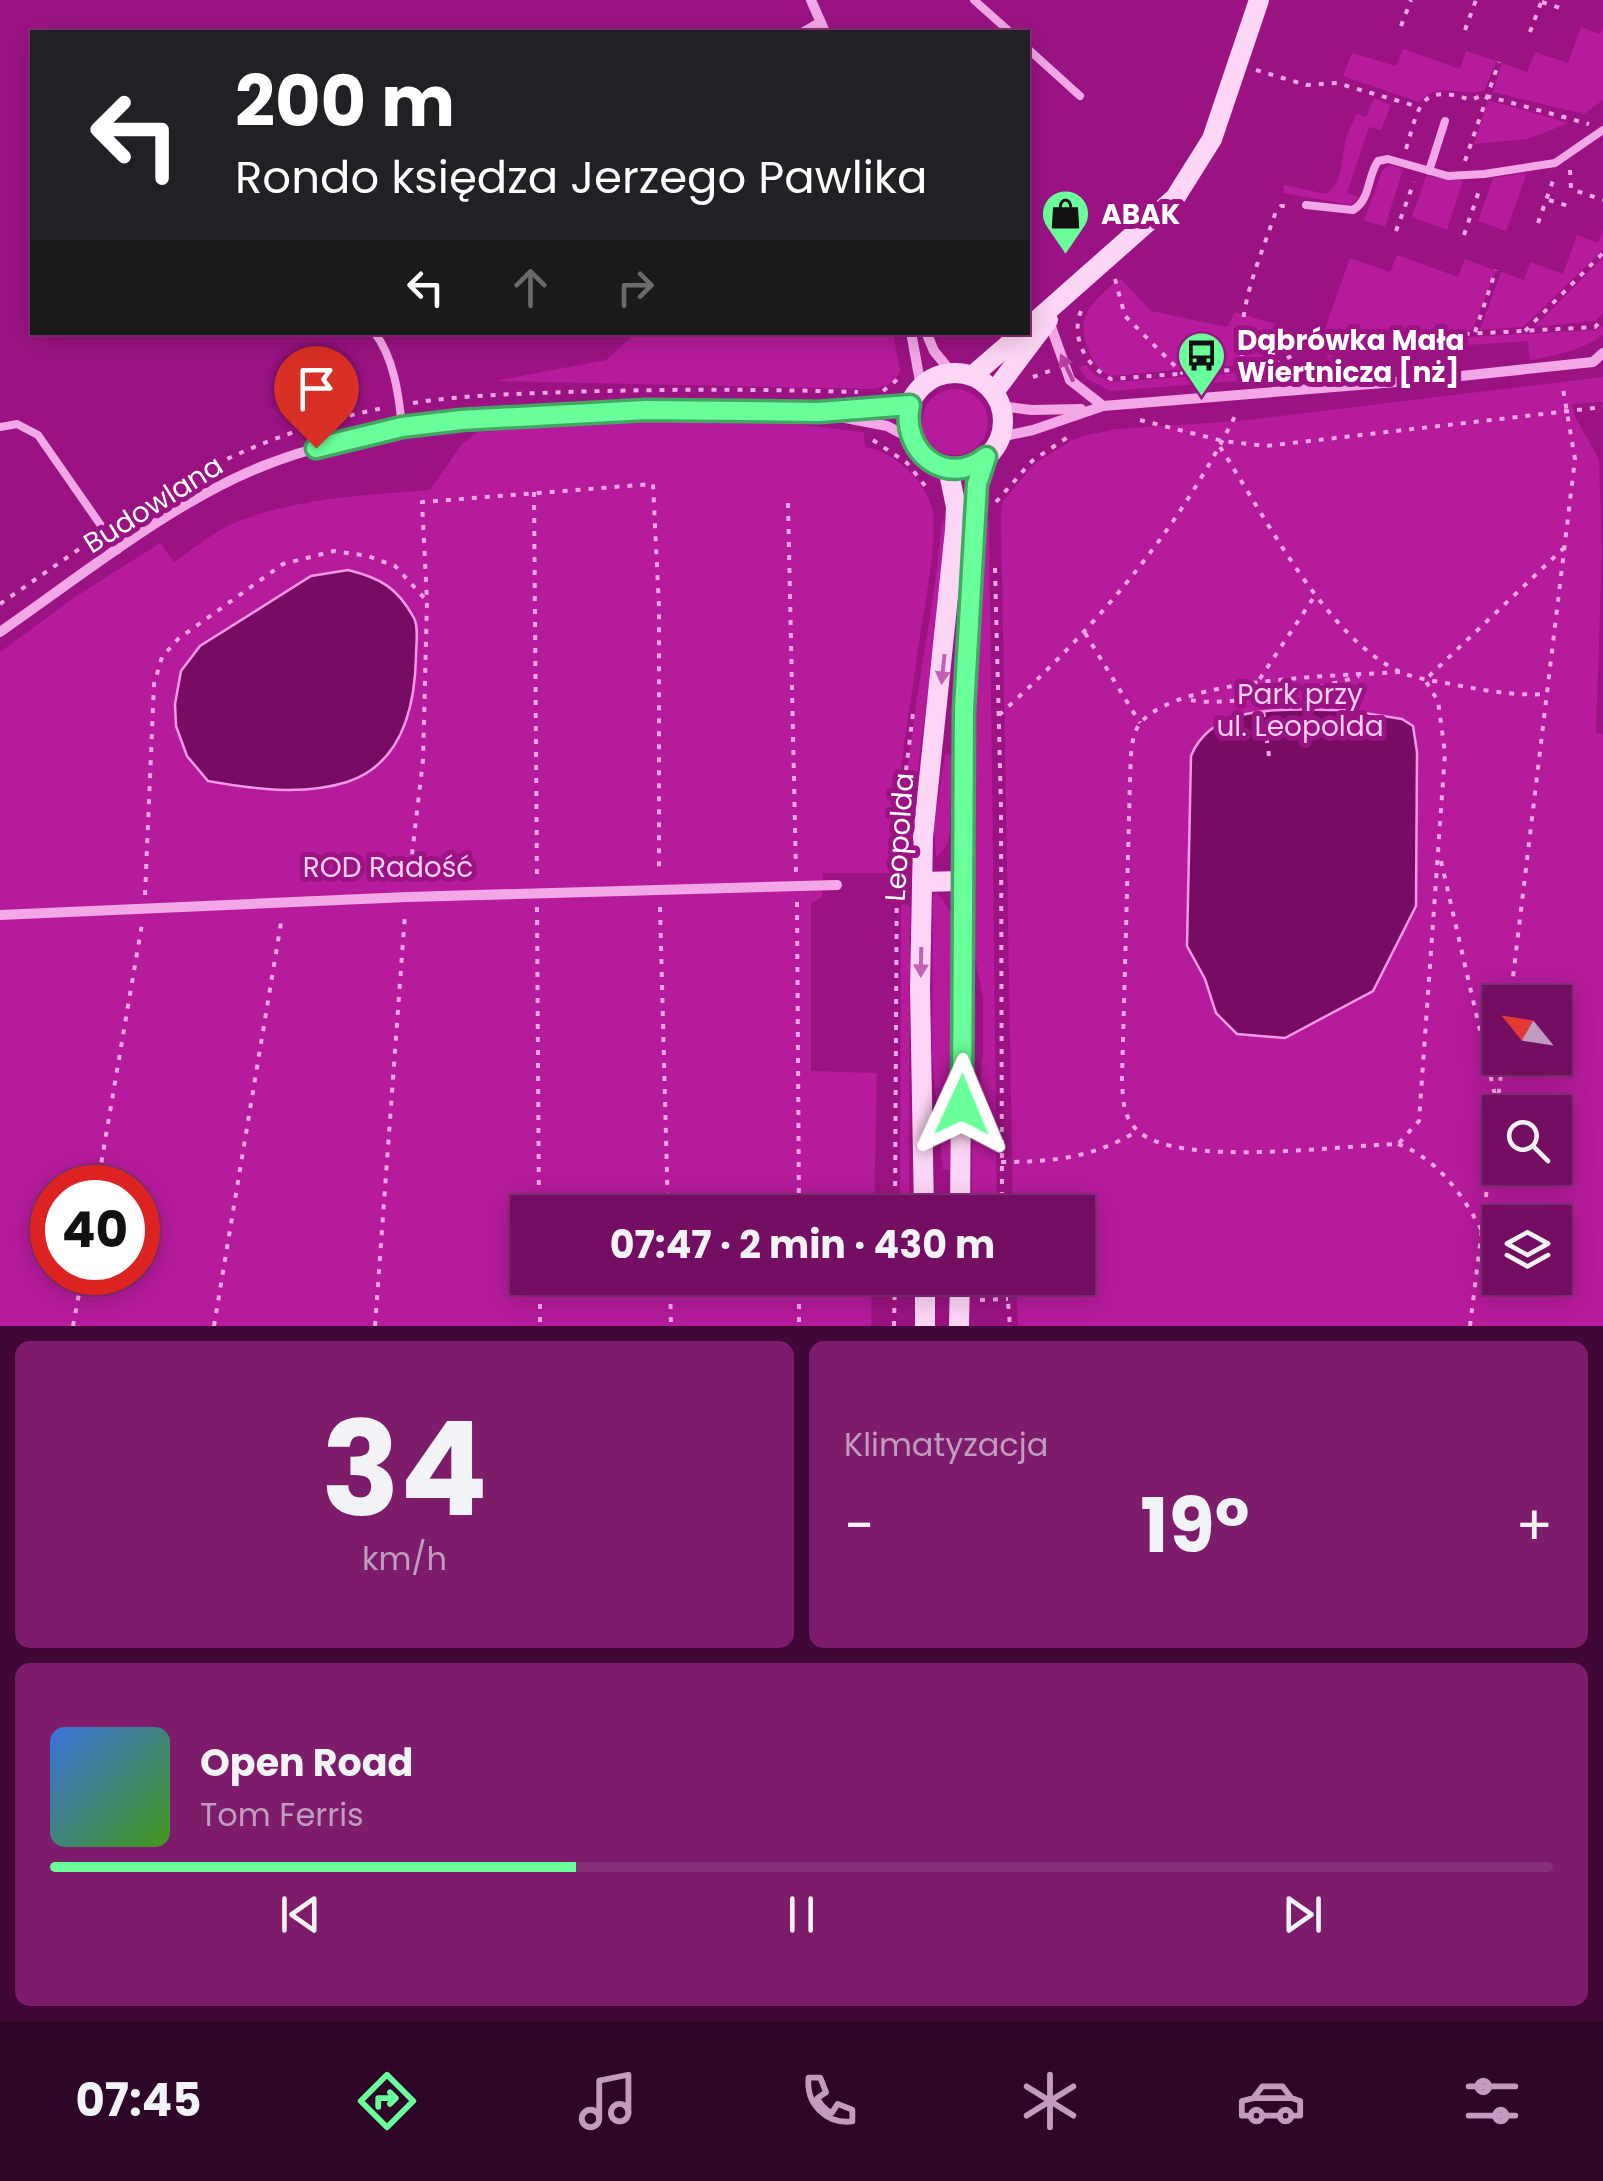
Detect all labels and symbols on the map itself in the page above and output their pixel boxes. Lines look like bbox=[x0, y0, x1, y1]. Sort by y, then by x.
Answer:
shop icon: ABAK bbox=[1040, 188, 1092, 256]
place label: ABAK bbox=[1101, 195, 1180, 234]
place label: Dąbrówka Mała Wiertnicza [nż] bbox=[1237, 321, 1464, 392]
bus stop icon: Dąbrówka Mała Wiertnicza [nż] bbox=[1176, 330, 1228, 398]
pin bbox=[274, 346, 359, 449]
one-way arrow bbox=[1059, 354, 1076, 383]
street label: Budowlana bbox=[76, 446, 230, 563]
one-way arrow bbox=[935, 653, 951, 685]
park label: Park przy ul. Leopolda bbox=[1216, 675, 1384, 746]
street label: Leopolda bbox=[876, 771, 923, 903]
park label: ROD Radość bbox=[303, 848, 473, 887]
one-way arrow bbox=[913, 947, 929, 979]
north arrow bbox=[1482, 985, 1572, 1075]
position arrow bbox=[910, 1053, 1014, 1157]
speed limit sign: 40 bbox=[30, 1165, 160, 1295]

